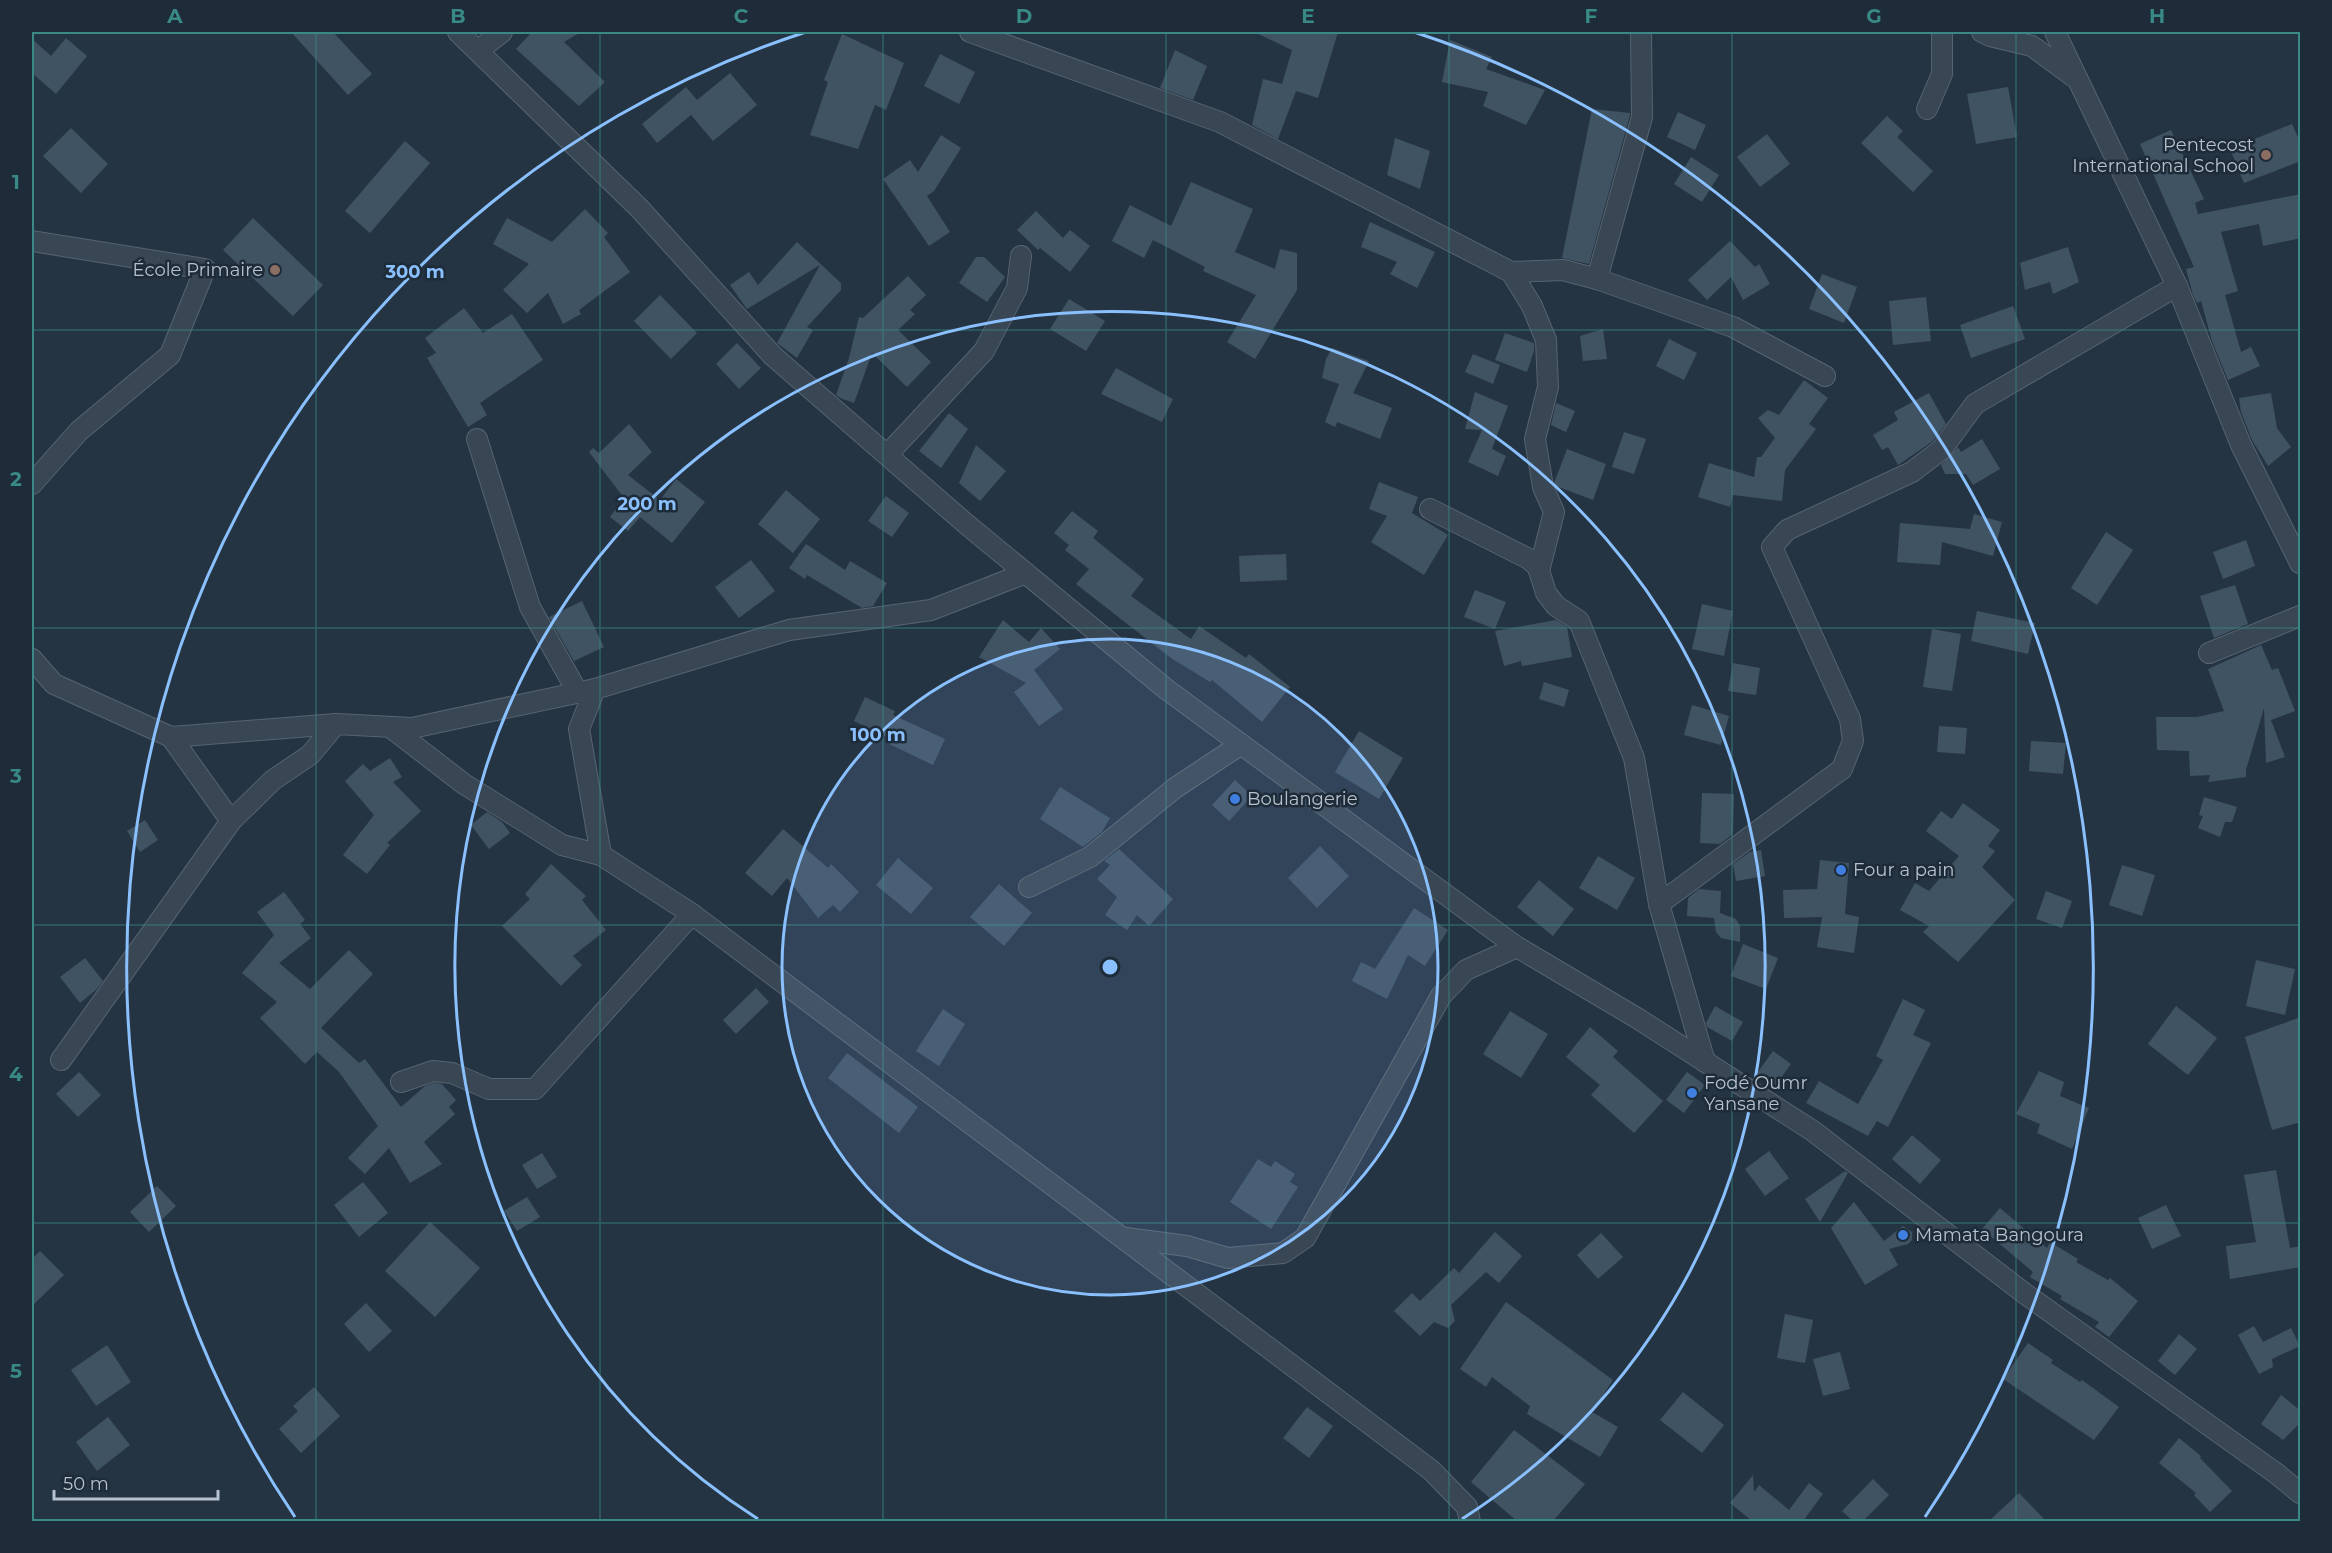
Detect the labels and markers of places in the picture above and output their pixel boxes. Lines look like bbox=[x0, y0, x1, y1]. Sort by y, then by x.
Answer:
place label: Pentecost International School bbox=[2072, 134, 2254, 177]
marker: Pentecost International School bbox=[2259, 148, 2273, 162]
place label: École Primaire bbox=[133, 259, 263, 281]
marker: École Primaire bbox=[268, 263, 282, 277]
place label: Boulangerie bbox=[1247, 788, 1358, 810]
marker: Boulangerie bbox=[1228, 792, 1242, 806]
place label: Four a pain bbox=[1853, 859, 1955, 881]
marker: Four a pain bbox=[1834, 863, 1848, 877]
centre of rings bbox=[1100, 957, 1120, 977]
place label: Fodé Oumr Yansane bbox=[1704, 1072, 1808, 1115]
marker: Fodé Oumr Yansane bbox=[1685, 1086, 1699, 1100]
place label: Mamata Bangoura bbox=[1915, 1224, 2084, 1246]
marker: Mamata Bangoura bbox=[1896, 1228, 1910, 1242]

